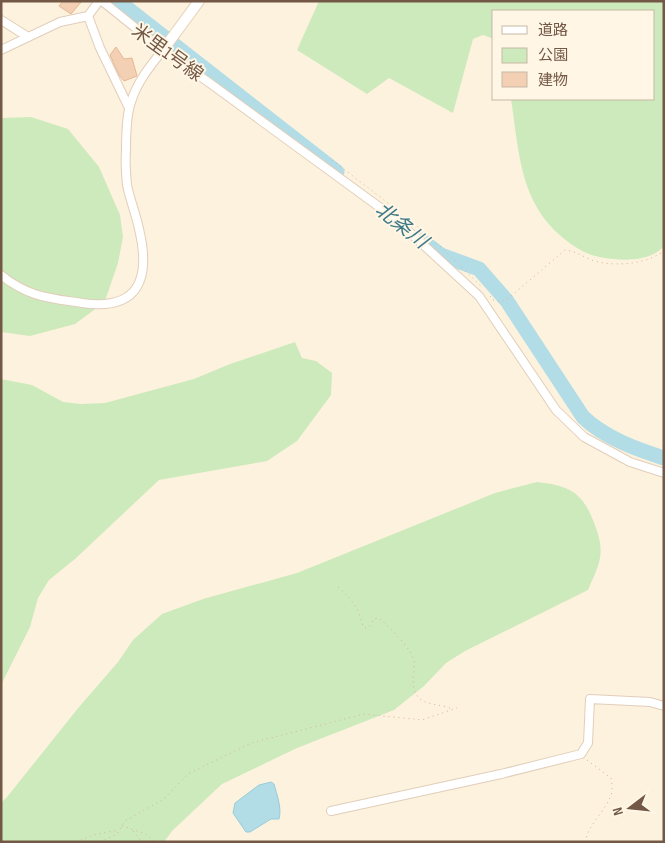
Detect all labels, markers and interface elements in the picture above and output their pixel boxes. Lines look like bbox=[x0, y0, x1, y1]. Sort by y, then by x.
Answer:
legend bbox=[492, 10, 655, 100]
street label: 米里1号線 bbox=[127, 20, 207, 87]
text: 道路 bbox=[538, 21, 568, 40]
text: 公園 bbox=[538, 46, 568, 65]
text: 建物 bbox=[538, 71, 568, 90]
water label: 北条川 bbox=[370, 198, 434, 255]
north arrow bbox=[605, 783, 655, 833]
text: N bbox=[609, 806, 627, 817]

